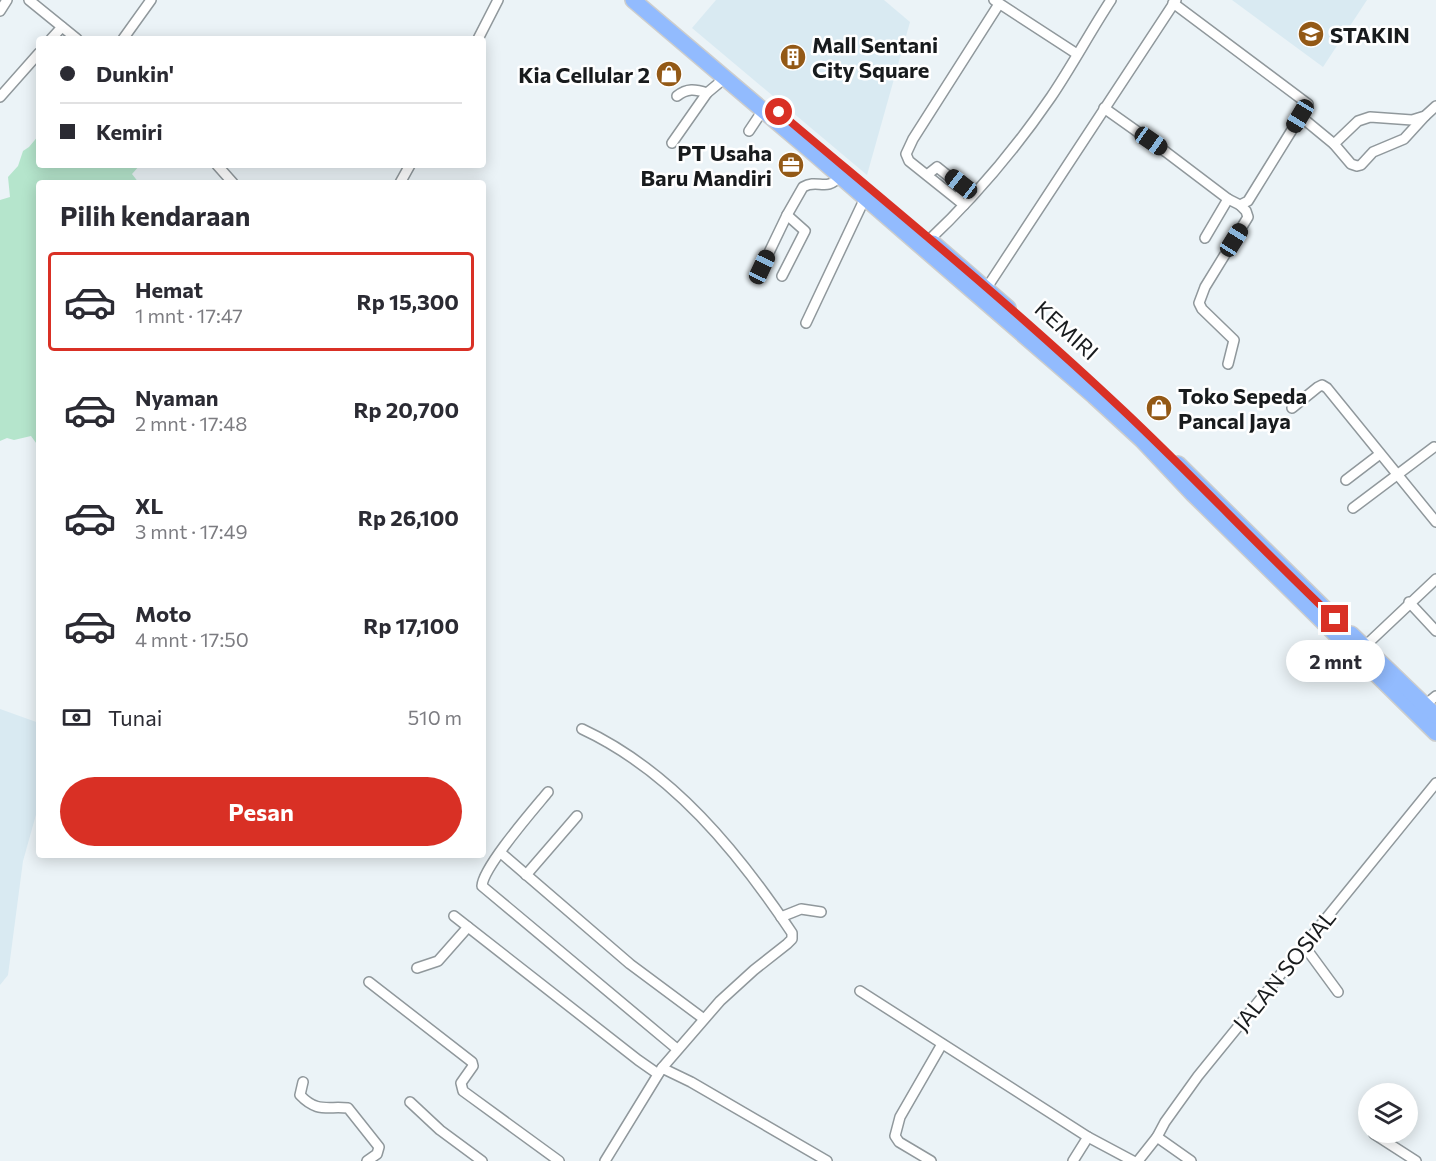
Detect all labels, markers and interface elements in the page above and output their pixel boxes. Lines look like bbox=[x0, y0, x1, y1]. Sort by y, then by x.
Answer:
school or university icon: STAKIN bbox=[1296, 19, 1326, 49]
place label: STAKIN bbox=[1330, 21, 1410, 48]
place label: Mall Sentani City Square bbox=[812, 31, 938, 83]
building icon: Mall Sentani City Square bbox=[778, 42, 808, 72]
shop icon: Kia Cellular 2 bbox=[654, 59, 684, 89]
text: Dunkin' bbox=[96, 60, 174, 87]
place label: Kia Cellular 2 bbox=[518, 61, 650, 88]
car bbox=[1283, 96, 1317, 136]
route start bbox=[765, 98, 792, 125]
text: Kemiri bbox=[96, 118, 163, 145]
car bbox=[1131, 123, 1171, 159]
place label: PT Usaha Baru Mandiri bbox=[641, 139, 772, 191]
office icon: PT Usaha Baru Mandiri bbox=[776, 150, 806, 180]
car bbox=[941, 166, 981, 202]
text: Pilih kendaraan bbox=[60, 199, 250, 232]
car bbox=[1217, 220, 1251, 260]
car bbox=[746, 247, 778, 287]
icon: car bbox=[63, 275, 117, 329]
text: Hemat bbox=[135, 276, 203, 303]
text: Rp 15,300 bbox=[357, 288, 459, 315]
street label: KEMIRI bbox=[1030, 295, 1104, 365]
text: 1 mnt · 17:47 bbox=[135, 303, 243, 327]
place label: Toko Sepeda Pancal Jaya bbox=[1178, 382, 1307, 434]
icon: car bbox=[63, 383, 117, 437]
text: Nyaman bbox=[135, 384, 218, 411]
shop icon: Toko Sepeda Pancal Jaya bbox=[1144, 393, 1174, 423]
text: Rp 20,700 bbox=[353, 396, 459, 423]
text: 2 mnt · 17:48 bbox=[135, 411, 247, 435]
icon: car bbox=[63, 491, 117, 545]
text: XL bbox=[135, 492, 163, 519]
text: Rp 26,100 bbox=[358, 504, 459, 531]
text: 3 mnt · 17:49 bbox=[135, 519, 248, 543]
icon: car bbox=[63, 599, 117, 653]
text: Moto bbox=[135, 600, 191, 627]
route end bbox=[1321, 605, 1348, 632]
text: Rp 17,100 bbox=[363, 612, 459, 639]
text: 4 mnt · 17:50 bbox=[135, 627, 249, 651]
callout: 2 mnt bbox=[1286, 640, 1384, 682]
text: 2 mnt bbox=[1309, 649, 1362, 673]
icon: cash bbox=[60, 701, 93, 734]
text: Tunai bbox=[108, 704, 162, 731]
text: 510 m bbox=[408, 705, 462, 729]
button: Pesan bbox=[60, 777, 462, 846]
street label: JALAN SOSIAL bbox=[1227, 904, 1341, 1036]
map controls bbox=[1358, 1083, 1418, 1143]
button: layers bbox=[1358, 1083, 1418, 1143]

